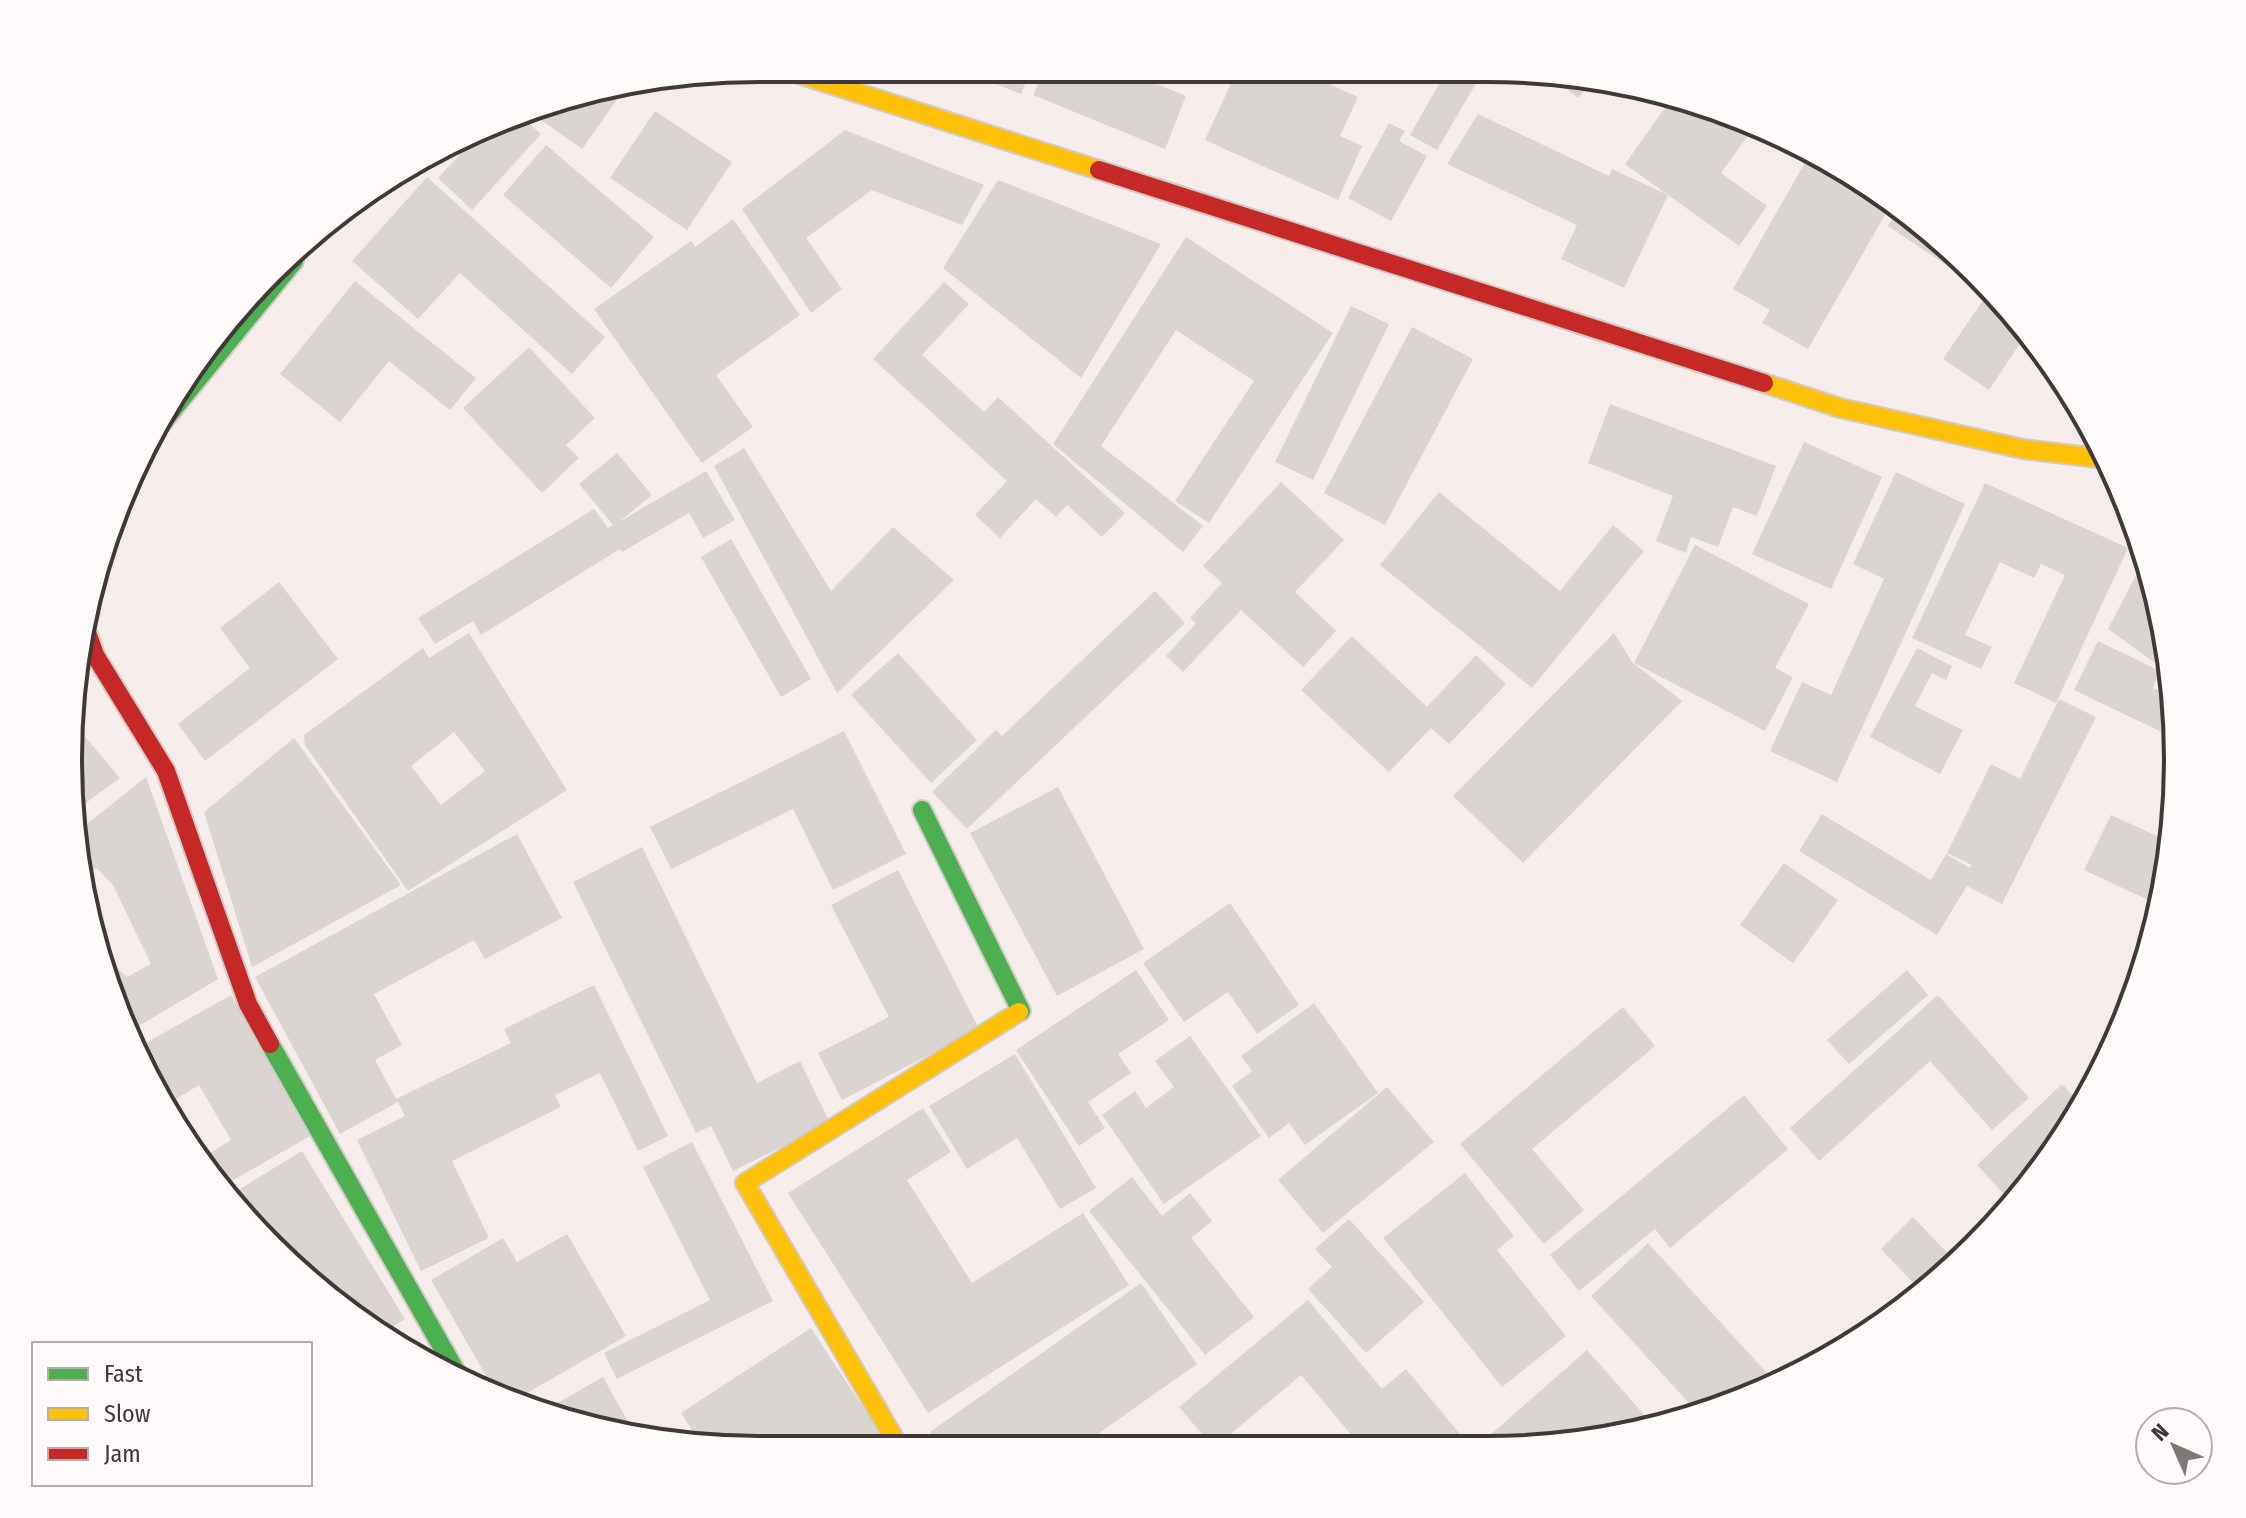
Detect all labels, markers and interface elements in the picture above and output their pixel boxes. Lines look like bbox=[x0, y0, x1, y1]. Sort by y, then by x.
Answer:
legend bbox=[32, 1342, 312, 1486]
text: Fast bbox=[104, 1360, 143, 1388]
text: Slow bbox=[104, 1400, 151, 1428]
north arrow bbox=[2134, 1406, 2214, 1486]
text: N bbox=[2146, 1418, 2174, 1446]
text: Jam bbox=[104, 1440, 141, 1468]

